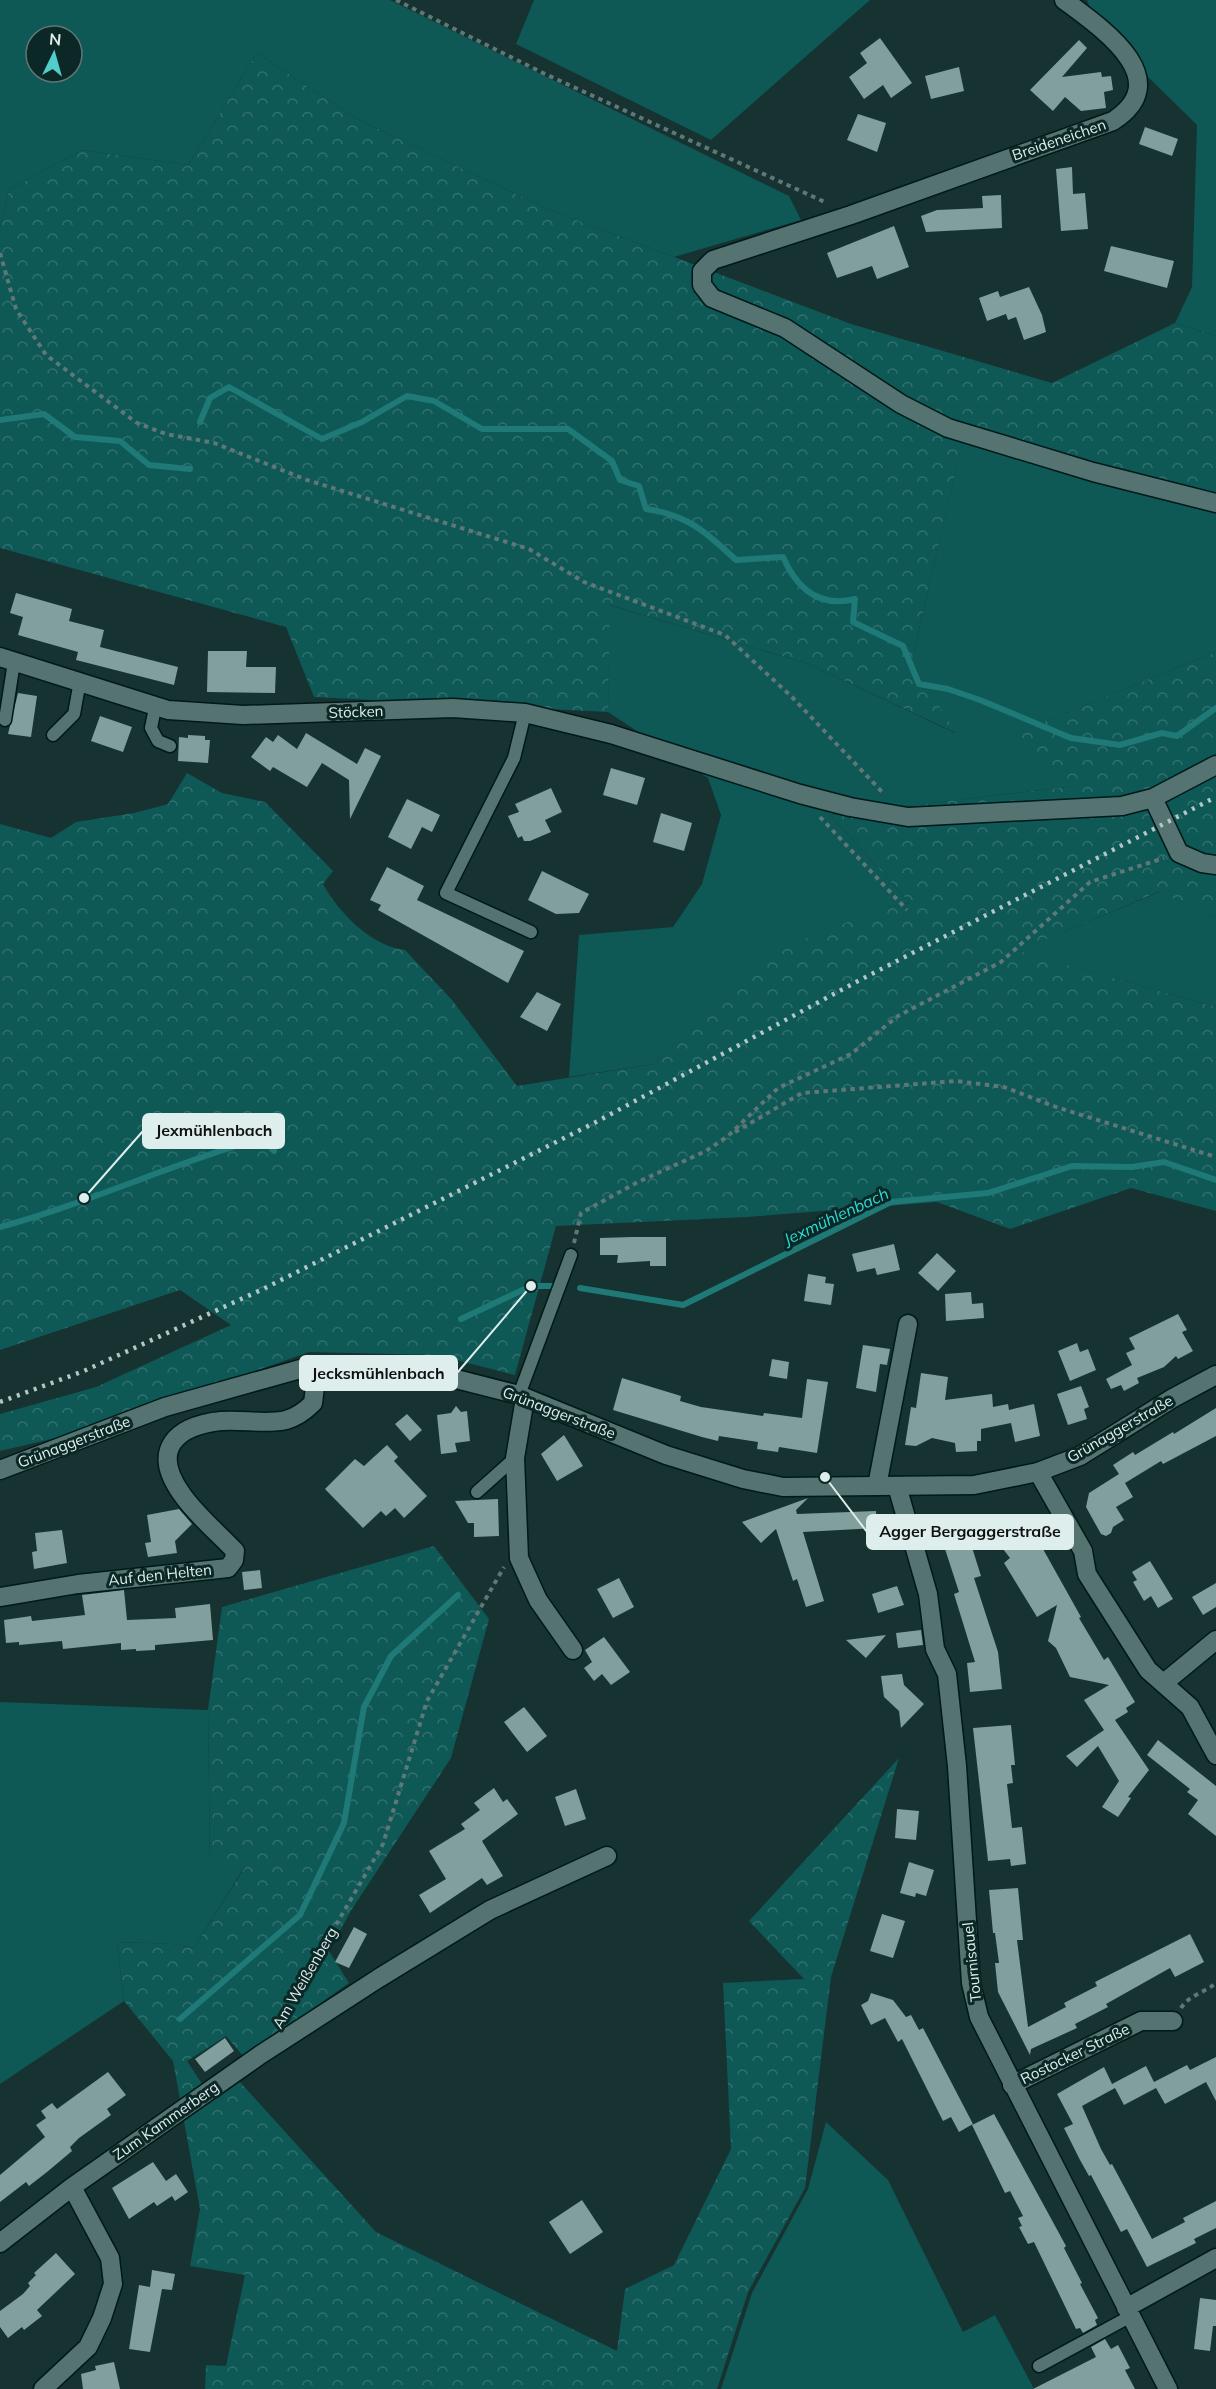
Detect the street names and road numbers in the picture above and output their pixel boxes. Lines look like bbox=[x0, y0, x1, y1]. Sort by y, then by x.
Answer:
street label: Breideneichen bbox=[1009, 115, 1108, 164]
street label: Stöcken bbox=[328, 701, 384, 722]
street label: Grünaggerstraße bbox=[500, 1382, 618, 1443]
street label: Grünaggerstraße bbox=[1063, 1391, 1176, 1467]
street label: Grünaggerstraße bbox=[15, 1411, 133, 1472]
street label: Auf den Helten bbox=[107, 1560, 213, 1589]
street label: Tournisauel bbox=[958, 1921, 985, 2003]
street label: Am Weißenberg bbox=[268, 1924, 341, 2032]
street label: Rostocker Straße bbox=[1017, 2019, 1132, 2088]
street label: Zum Kammerberg bbox=[109, 2077, 222, 2164]

